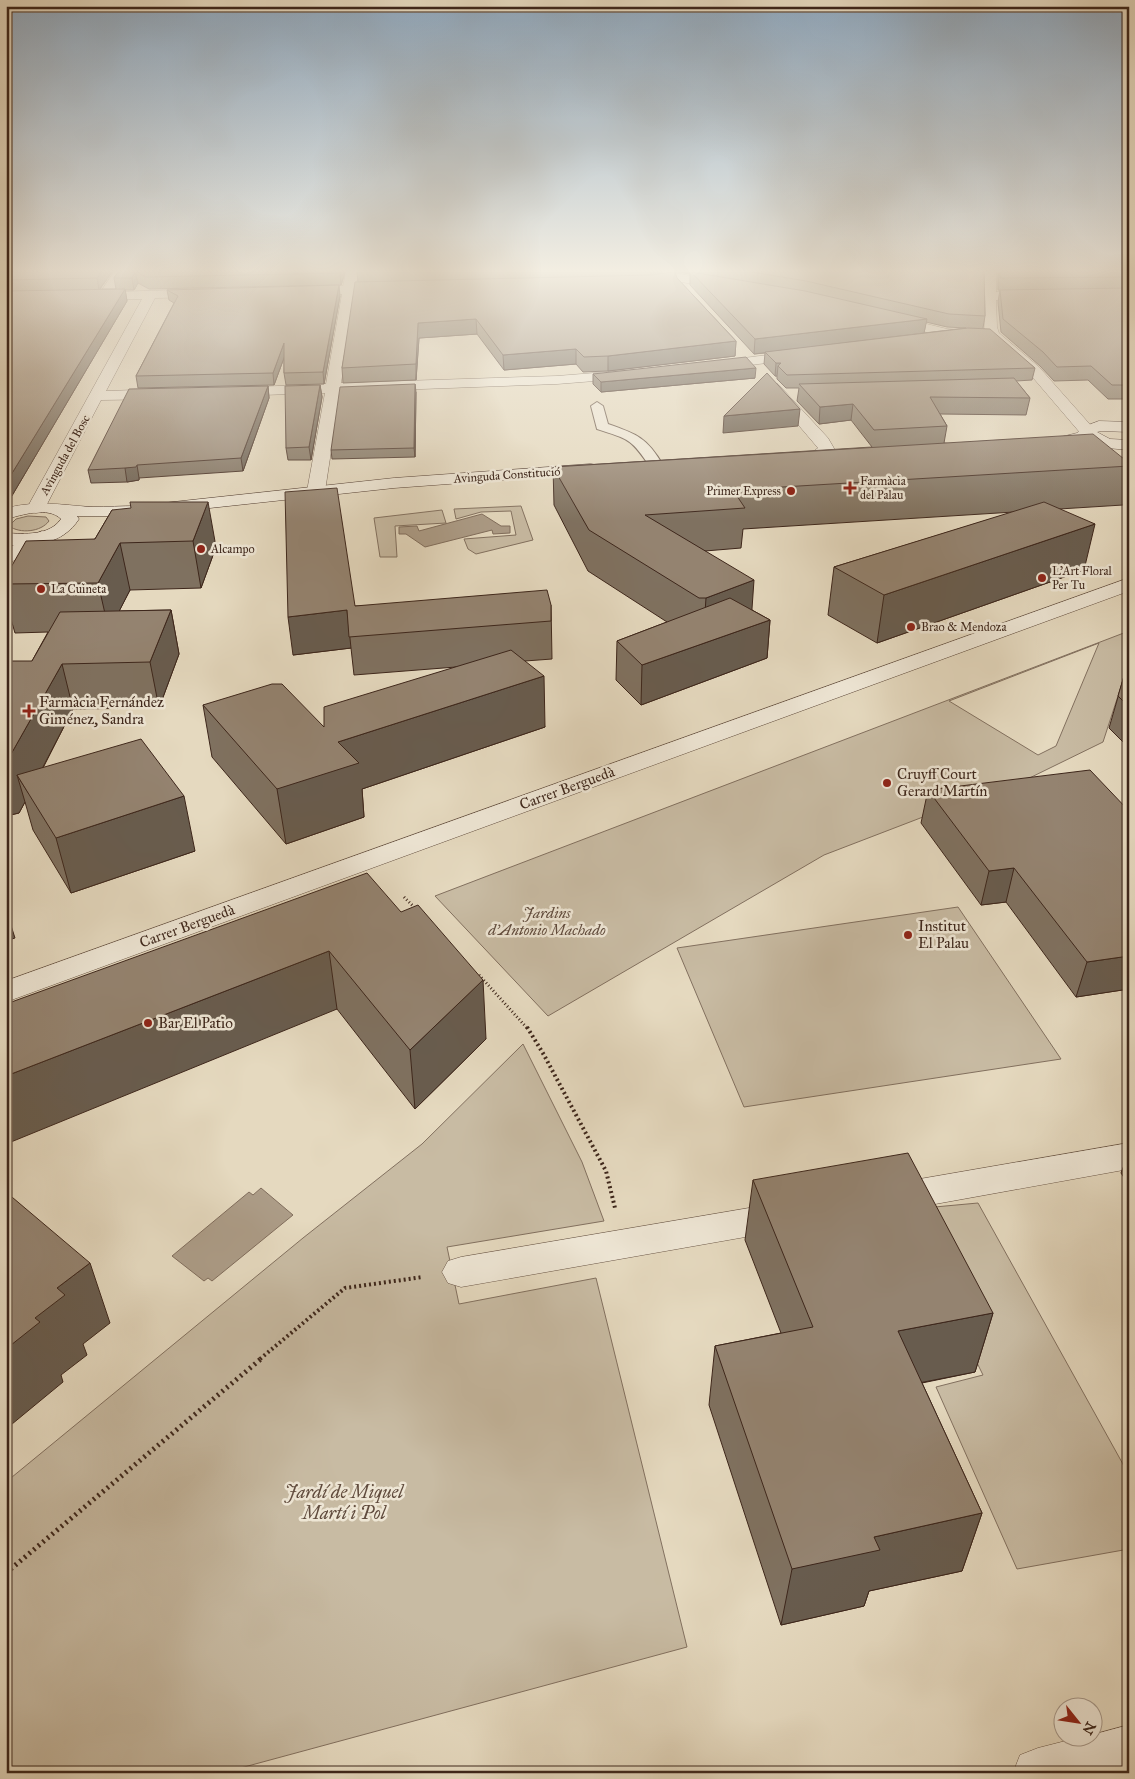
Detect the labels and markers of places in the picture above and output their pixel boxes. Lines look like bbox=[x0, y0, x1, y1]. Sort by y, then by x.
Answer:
place label: Farmàcia del Palau bbox=[860, 474, 907, 502]
marker: Farmàcia del Palau bbox=[844, 482, 856, 494]
place label: Primer Express bbox=[706, 484, 781, 498]
marker: Primer Express bbox=[785, 485, 797, 497]
place label: Alcampo bbox=[210, 542, 255, 556]
marker: Alcampo bbox=[195, 543, 207, 555]
place label: L'Art Floral Per Tu bbox=[1052, 564, 1112, 592]
marker: L'Art Floral Per Tu bbox=[1036, 572, 1048, 584]
place label: La Cuineta bbox=[51, 582, 107, 596]
marker: La Cuineta bbox=[35, 583, 47, 595]
place label: Brao & Mendoza bbox=[921, 620, 1007, 634]
marker: Brao & Mendoza bbox=[905, 621, 917, 633]
place label: Farmàcia Fernández Giménez, Sandra bbox=[39, 693, 164, 728]
marker: Farmàcia Fernández Giménez, Sandra bbox=[23, 705, 35, 717]
place label: Cruyff Court Gerard Martín bbox=[897, 765, 987, 800]
marker: Cruyff Court Gerard Martín bbox=[881, 777, 893, 789]
place label: Institut El Palau bbox=[918, 917, 969, 952]
marker: Institut El Palau bbox=[902, 929, 914, 941]
place label: Bar El Patio bbox=[158, 1014, 233, 1032]
marker: Bar El Patio bbox=[142, 1017, 154, 1029]

